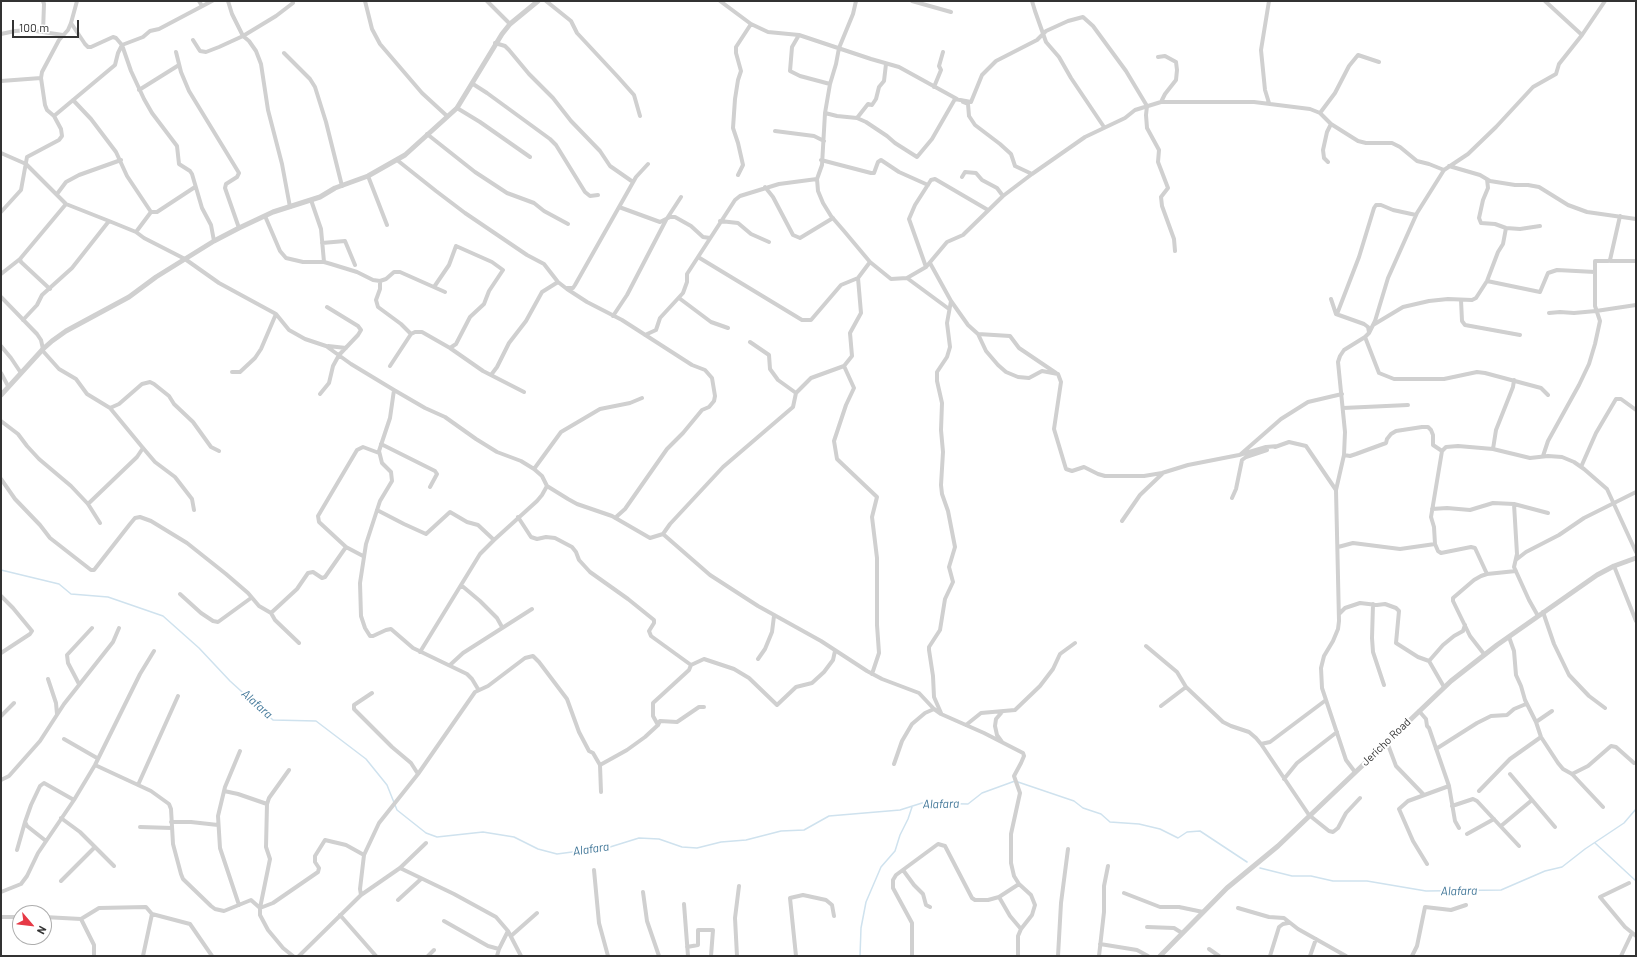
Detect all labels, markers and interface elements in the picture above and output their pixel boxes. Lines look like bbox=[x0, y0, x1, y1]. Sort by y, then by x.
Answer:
scale bar bbox=[14, 12, 81, 38]
text: 100 m bbox=[19, 20, 49, 34]
water label: Alafara bbox=[239, 686, 275, 722]
street label: Jericho Road bbox=[1359, 715, 1413, 769]
water label: Alafara bbox=[923, 796, 959, 812]
water label: Alafara bbox=[572, 839, 610, 859]
water label: Alafara bbox=[1441, 883, 1477, 899]
north arrow bbox=[12, 905, 52, 945]
text: N bbox=[35, 924, 50, 937]

